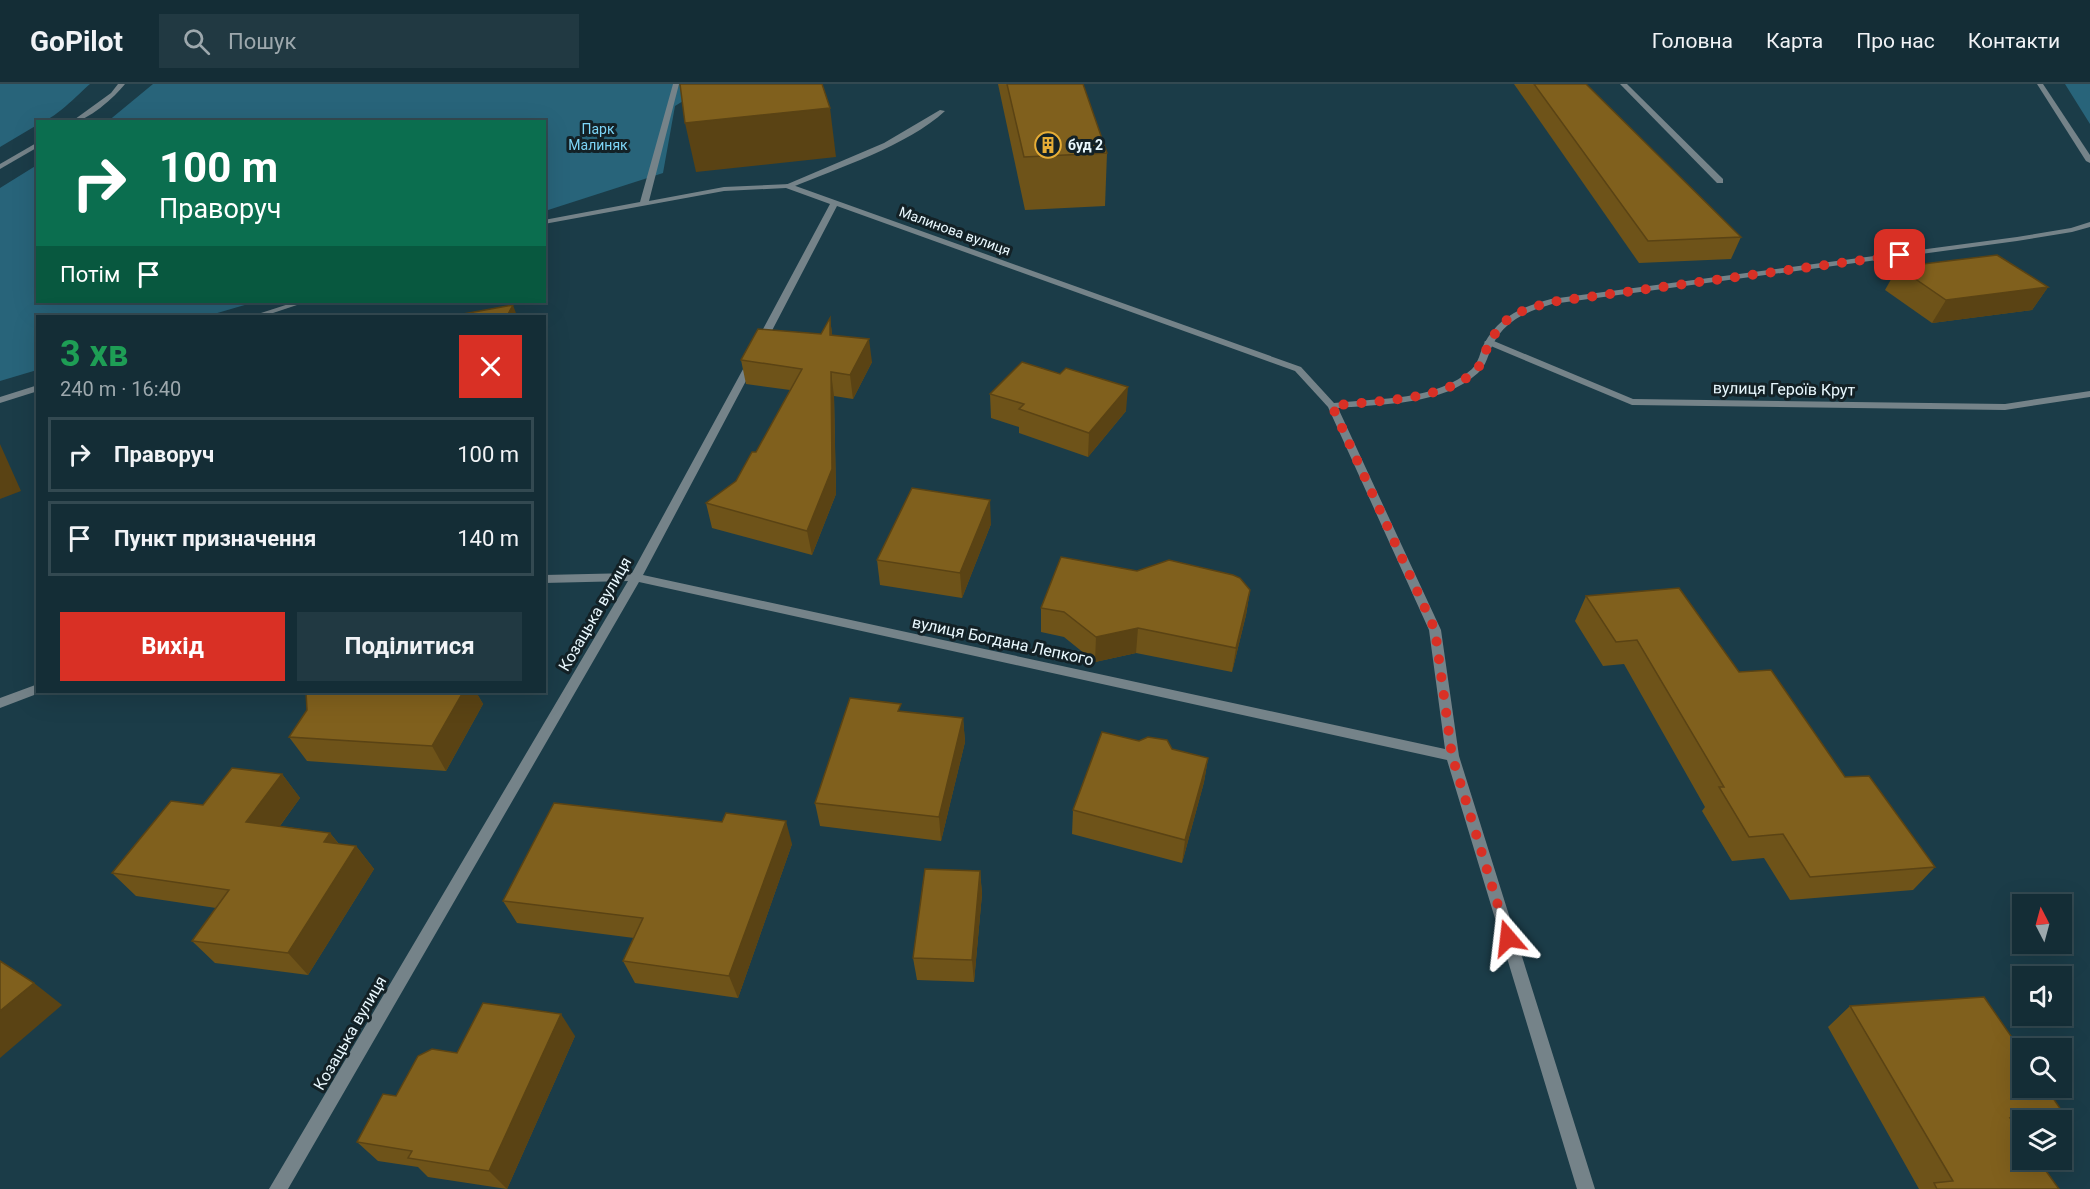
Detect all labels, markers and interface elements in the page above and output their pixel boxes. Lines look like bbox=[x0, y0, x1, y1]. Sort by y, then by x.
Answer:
search box bbox=[159, 14, 579, 68]
text: GoPilot bbox=[30, 25, 123, 58]
icon: search bbox=[180, 25, 213, 58]
text: Пошук bbox=[228, 29, 296, 54]
text: Головна bbox=[1652, 29, 1733, 53]
text: Карта bbox=[1766, 29, 1823, 53]
text: Про нас bbox=[1856, 29, 1935, 53]
text: Контакти bbox=[1968, 29, 2060, 53]
park label: Парк Малиняк bbox=[568, 121, 628, 153]
building icon: буд 2 bbox=[1033, 130, 1063, 160]
place label: буд 2 bbox=[1068, 137, 1103, 153]
text: 100 m bbox=[159, 143, 278, 192]
icon: right bbox=[60, 144, 138, 222]
text: Праворуч bbox=[159, 193, 281, 225]
street label: Малинова вулиця bbox=[897, 203, 1013, 259]
pin bbox=[1874, 229, 1925, 280]
icon: arrive bbox=[1883, 238, 1916, 271]
icon: arrive bbox=[132, 258, 165, 291]
text: Потім bbox=[60, 262, 120, 287]
text: 3 хв bbox=[60, 333, 128, 375]
button: close bbox=[459, 335, 522, 398]
text: 240 m · 16:40 bbox=[60, 377, 181, 401]
street label: вулиця Героїв Крут bbox=[1713, 378, 1856, 400]
icon: right bbox=[63, 438, 96, 471]
text: Праворуч bbox=[114, 442, 214, 467]
text: 100 m bbox=[457, 442, 519, 467]
icon: arrive bbox=[63, 522, 96, 555]
text: Пункт призначення bbox=[114, 526, 316, 551]
text: 140 m bbox=[457, 526, 519, 551]
street label: Козацька вулиця bbox=[555, 554, 635, 674]
button: Вихід bbox=[60, 612, 285, 681]
button: Поділитися bbox=[297, 612, 522, 681]
street label: вулиця Богдана Лепкого bbox=[910, 612, 1096, 670]
north arrow bbox=[2012, 894, 2072, 954]
map controls bbox=[2012, 894, 2072, 1170]
position arrow bbox=[1476, 906, 1540, 970]
button: sound bbox=[2012, 966, 2072, 1026]
street label: Козацька вулиця bbox=[310, 973, 390, 1093]
button: search bbox=[2012, 1038, 2072, 1098]
button: layers bbox=[2012, 1110, 2072, 1170]

